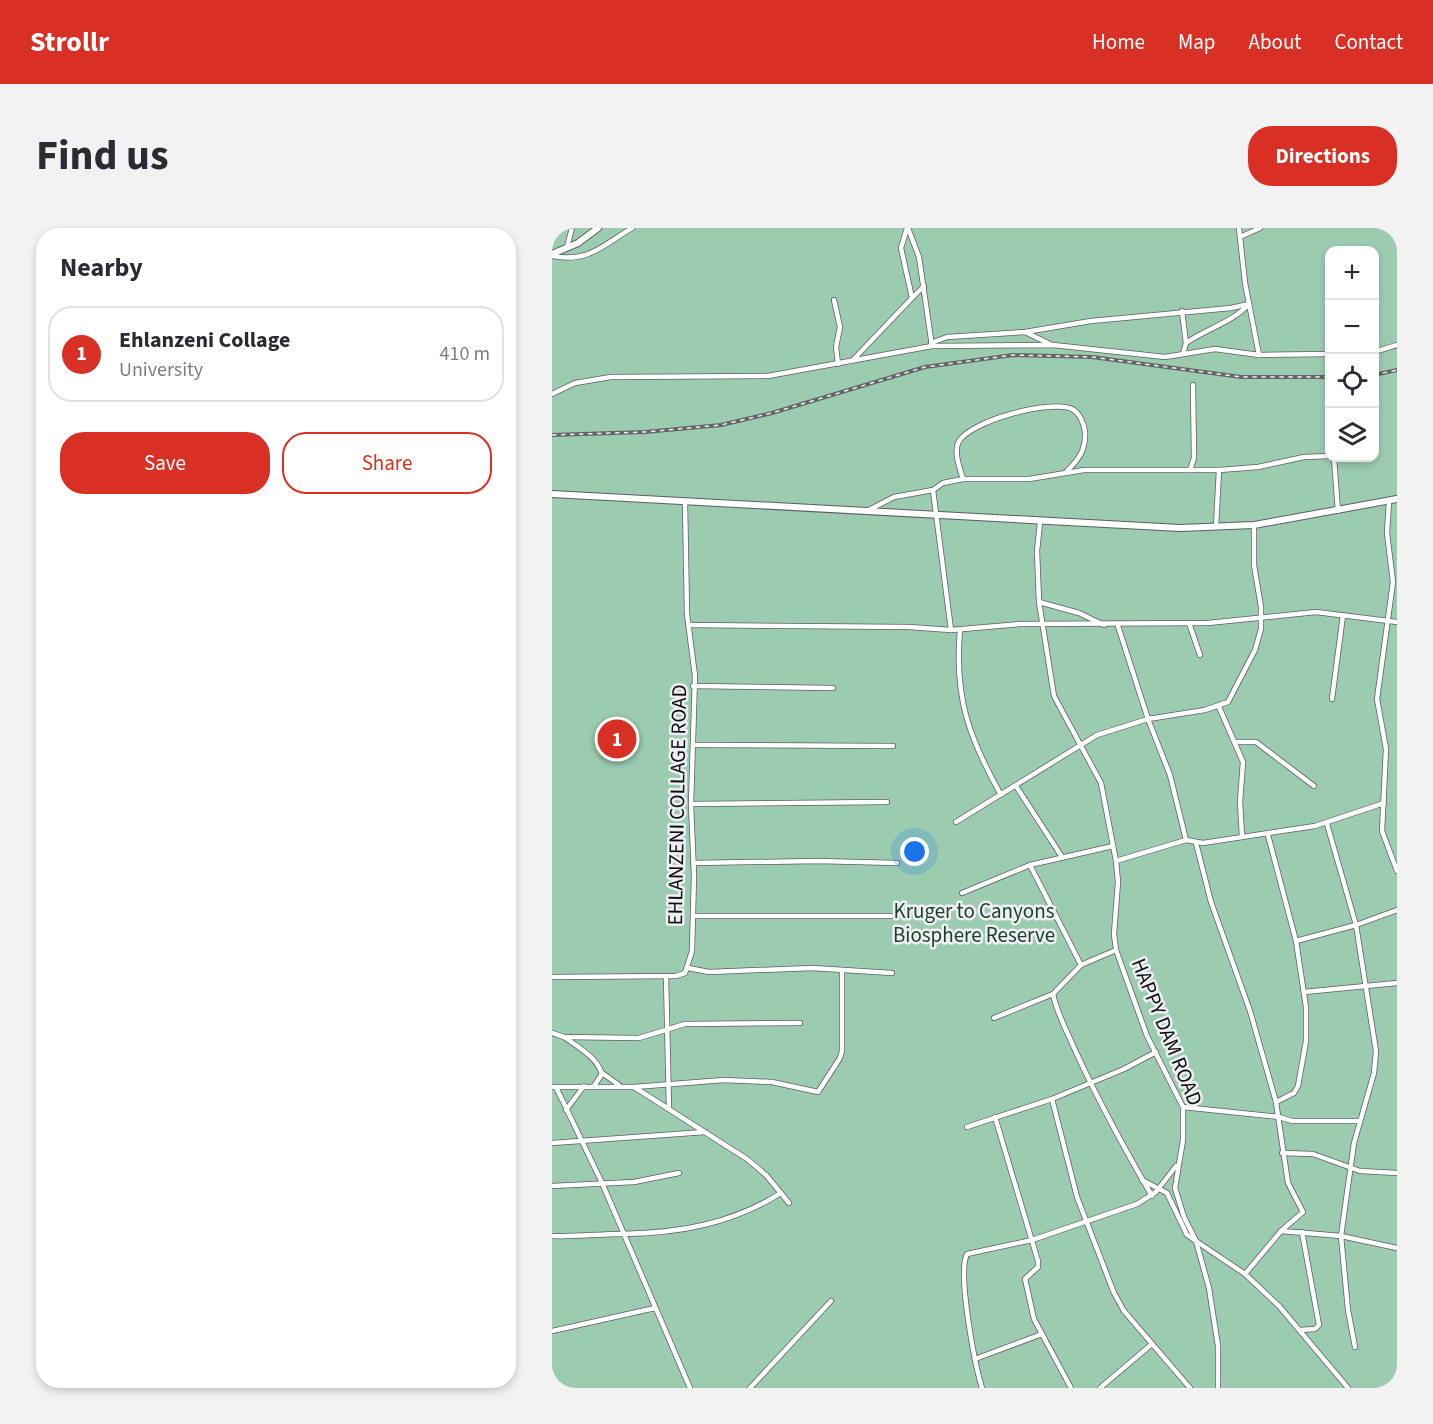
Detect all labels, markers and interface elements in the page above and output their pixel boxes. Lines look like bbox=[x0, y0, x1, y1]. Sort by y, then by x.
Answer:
text: Strollr bbox=[30, 22, 109, 62]
text: Home bbox=[1092, 27, 1145, 57]
text: Map bbox=[1178, 27, 1216, 57]
text: About bbox=[1249, 27, 1301, 57]
text: Contact bbox=[1334, 27, 1403, 57]
text: Find us bbox=[36, 126, 169, 186]
button: Directions bbox=[1248, 126, 1397, 186]
map controls bbox=[1325, 246, 1379, 462]
button: + bbox=[1325, 246, 1379, 300]
text: Nearby bbox=[60, 249, 143, 286]
button: − bbox=[1325, 300, 1379, 354]
text: Ehlanzeni Collage bbox=[119, 324, 290, 356]
text: 1 bbox=[76, 340, 87, 368]
text: 410 m bbox=[440, 340, 490, 368]
button: locate bbox=[1325, 354, 1379, 408]
text: University bbox=[119, 356, 203, 384]
button: layers bbox=[1325, 408, 1379, 462]
button: Save bbox=[60, 432, 270, 494]
button: Share bbox=[282, 432, 492, 494]
street label: EHLANZENI COLLAGE ROAD bbox=[660, 684, 694, 926]
pin: 1 bbox=[598, 716, 636, 762]
your location bbox=[900, 837, 929, 866]
park label: Kruger to Canyons Biosphere Reserve bbox=[893, 896, 1055, 950]
street label: HAPPY DAM ROAD bbox=[1124, 954, 1210, 1110]

